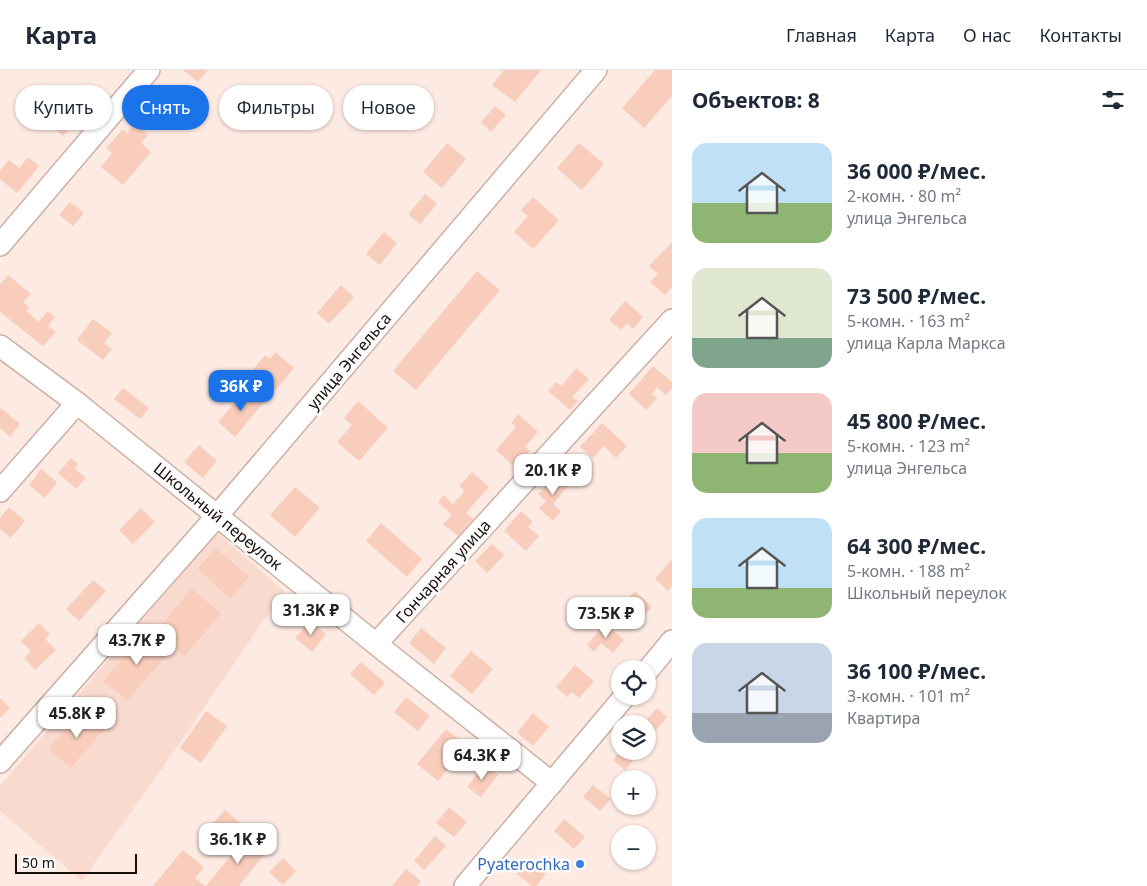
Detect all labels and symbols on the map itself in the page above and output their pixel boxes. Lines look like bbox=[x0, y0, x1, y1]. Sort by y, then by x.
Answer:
street label: улица Энгельса bbox=[302, 308, 396, 414]
pin: 36K ₽ bbox=[206, 370, 276, 412]
pin: 20.1K ₽ bbox=[507, 454, 599, 496]
street label: Школьный переулок bbox=[149, 457, 287, 575]
street label: Гончарная улица bbox=[391, 514, 495, 628]
pin: 31.3K ₽ bbox=[265, 594, 357, 636]
pin: 73.5K ₽ bbox=[560, 596, 652, 639]
pin: 43.7K ₽ bbox=[91, 624, 183, 666]
pin: 45.8K ₽ bbox=[31, 696, 123, 739]
pin: 64.3K ₽ bbox=[436, 738, 528, 781]
pin: 36.1K ₽ bbox=[192, 822, 284, 865]
scale bar bbox=[15, 851, 138, 874]
place label: Pyaterochka bbox=[477, 853, 570, 875]
marker: Pyaterochka bbox=[574, 858, 586, 870]

